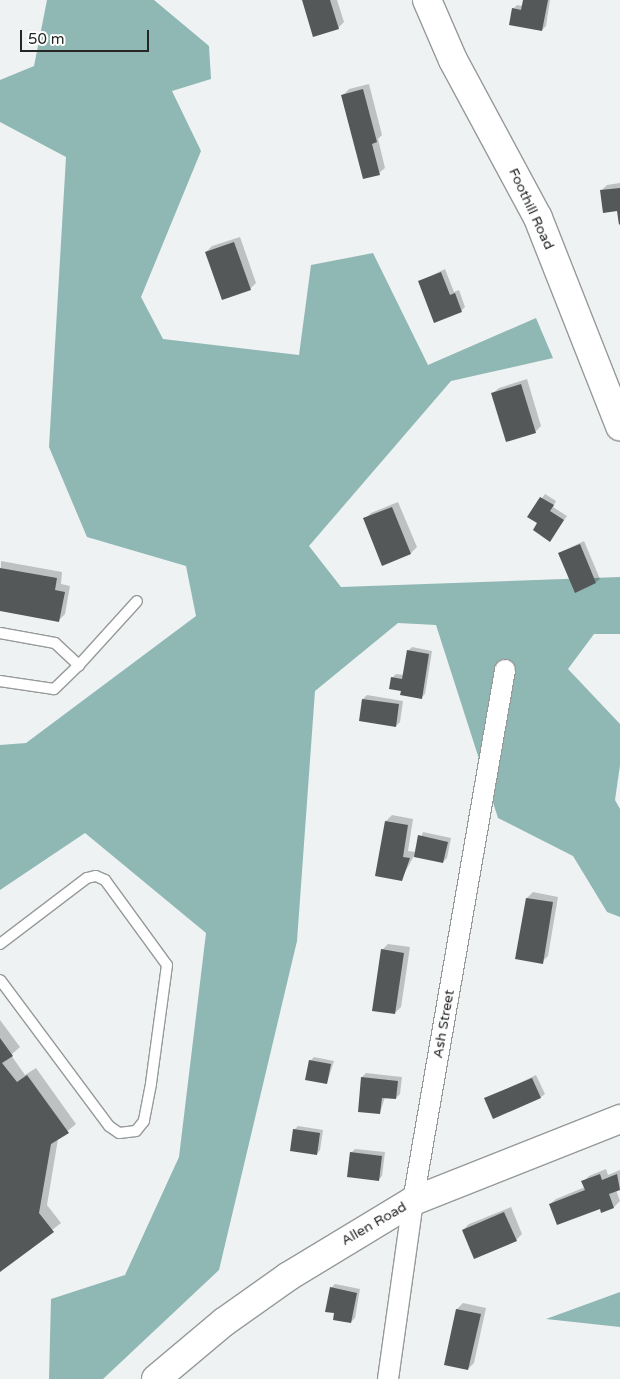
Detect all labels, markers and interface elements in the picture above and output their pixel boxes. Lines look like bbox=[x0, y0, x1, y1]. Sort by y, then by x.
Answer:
scale bar bbox=[22, 20, 151, 52]
text: 50 m bbox=[28, 30, 65, 48]
street label: Foothill Road bbox=[505, 166, 557, 252]
street label: Ash Street bbox=[430, 988, 458, 1060]
street label: Allen Road bbox=[338, 1199, 410, 1249]

